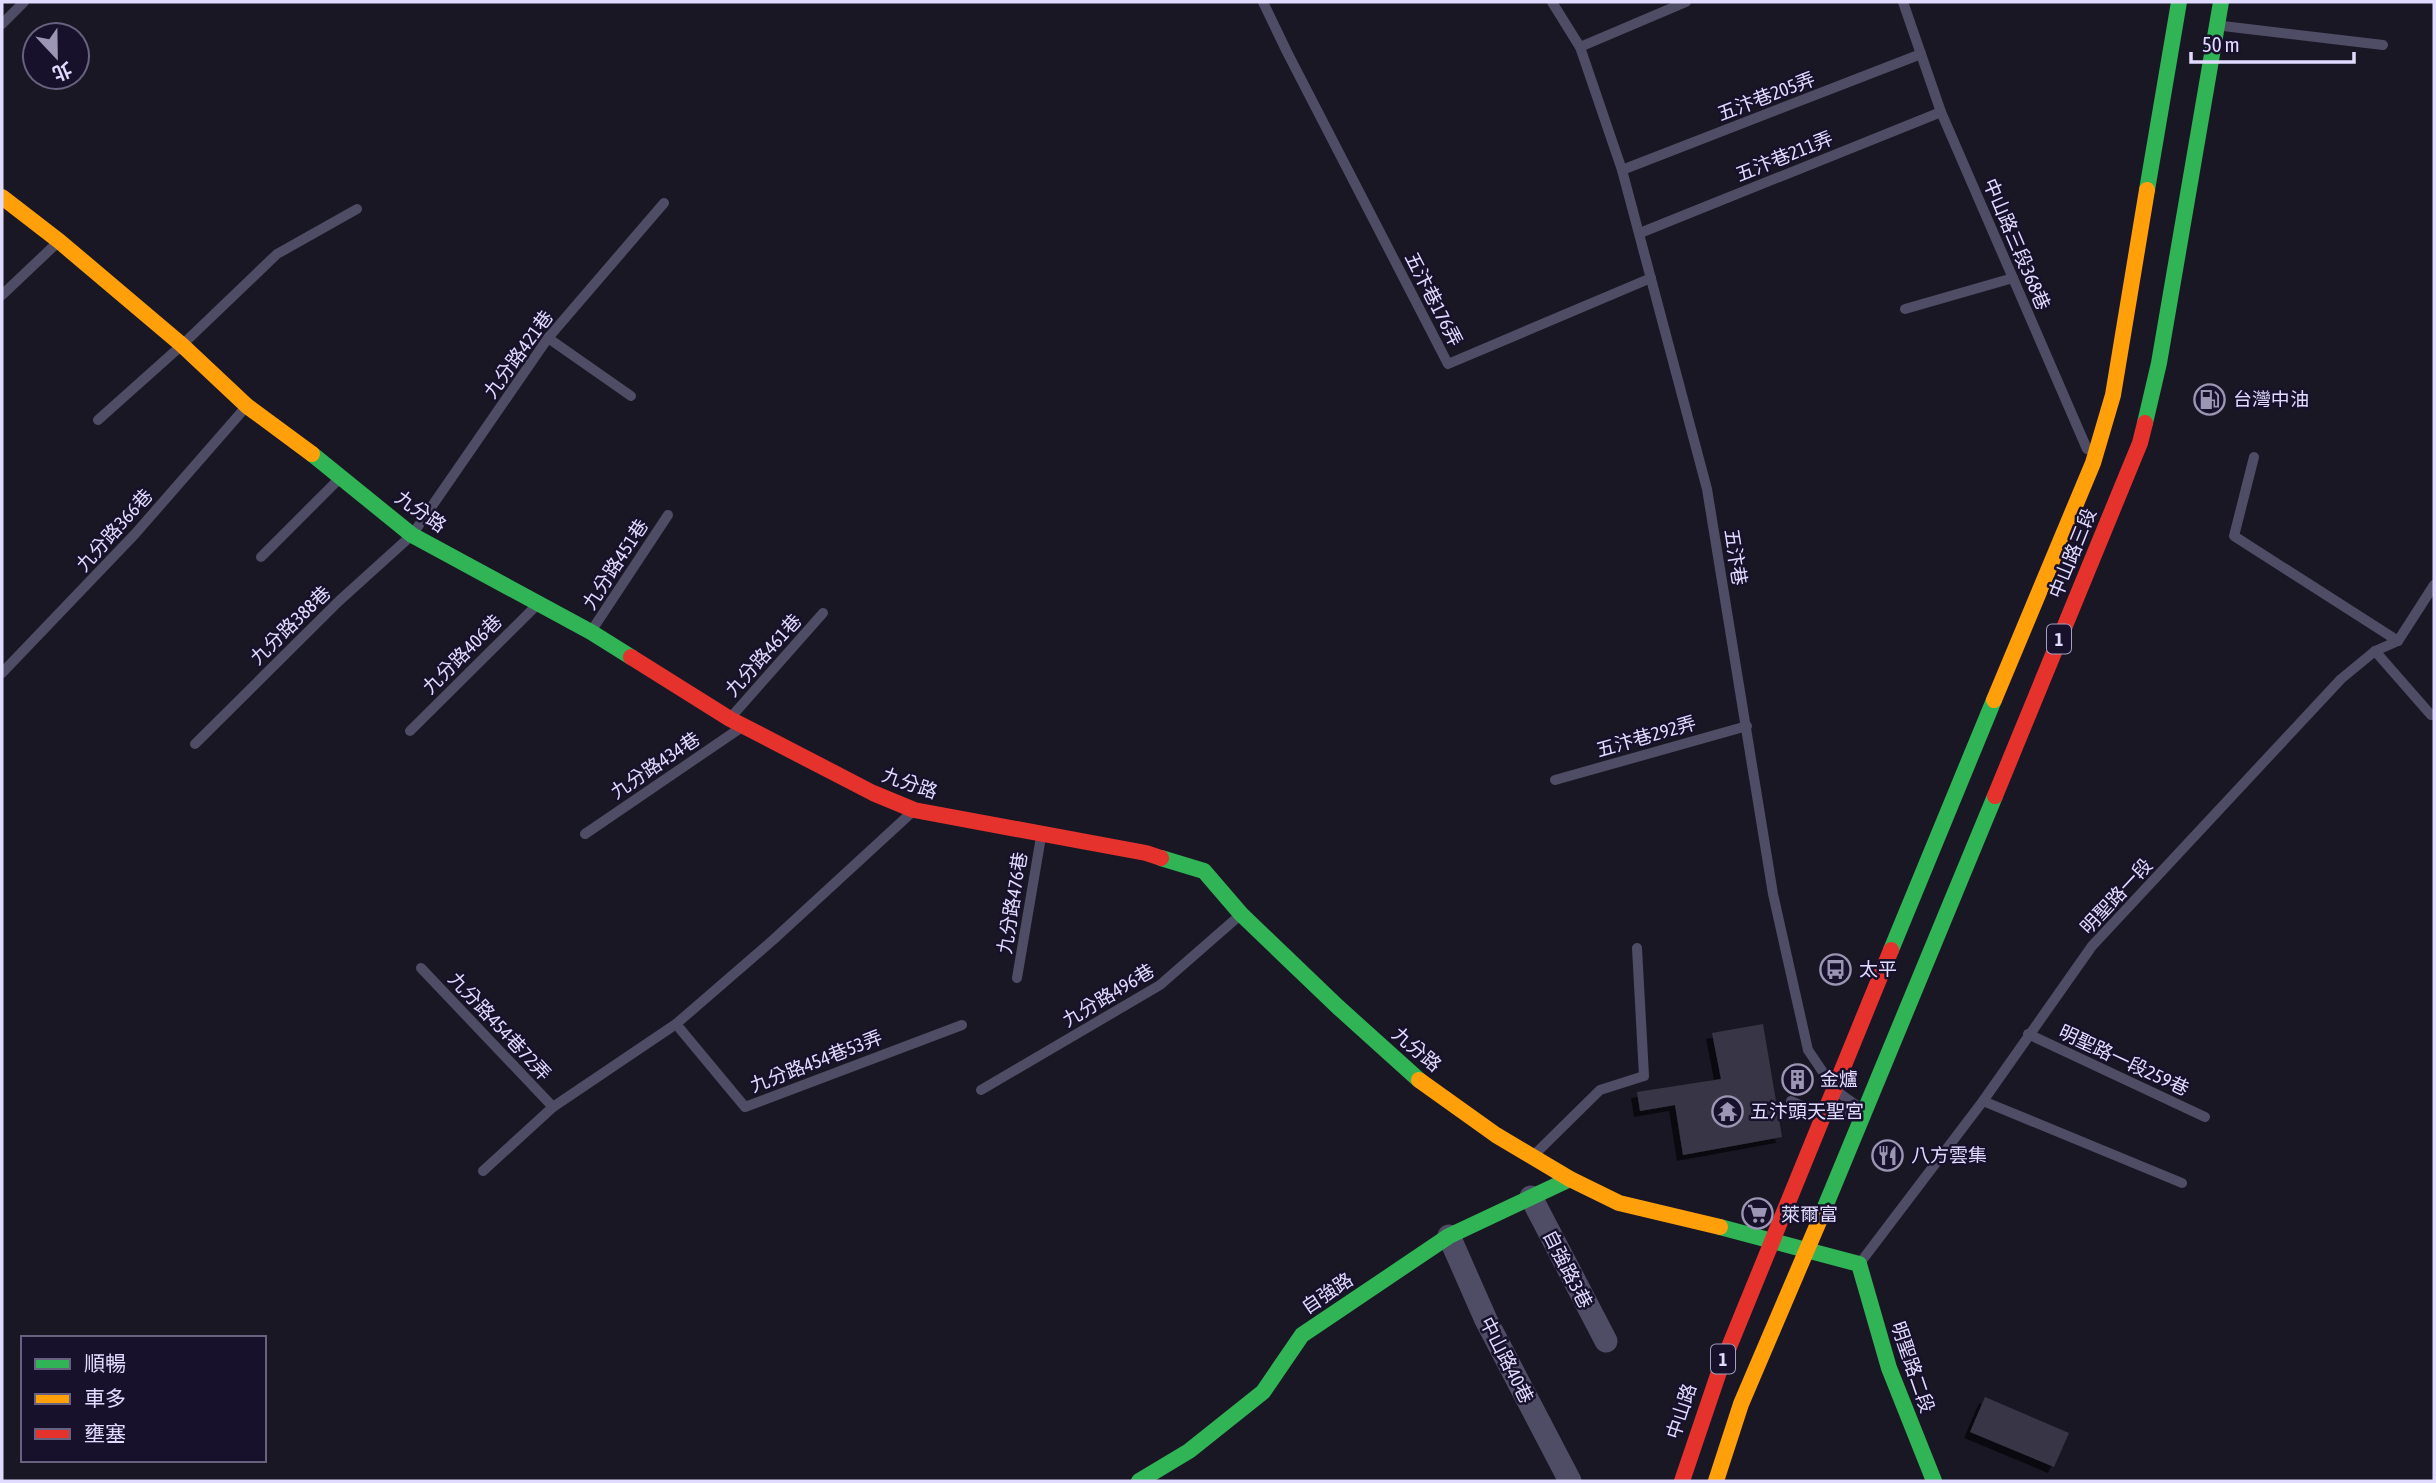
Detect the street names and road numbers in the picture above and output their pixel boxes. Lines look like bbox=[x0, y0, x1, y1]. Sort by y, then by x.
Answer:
street label: 五汴巷205弄 bbox=[1714, 67, 1818, 125]
street label: 五汴巷211弄 bbox=[1732, 127, 1836, 185]
street label: 中山路三段368巷 bbox=[1979, 175, 2055, 313]
street label: 五汴巷176弄 bbox=[1401, 248, 1467, 350]
street label: 九分路421巷 bbox=[479, 306, 557, 402]
street label: 九分路366巷 bbox=[71, 484, 157, 576]
street label: 九分路 bbox=[391, 486, 451, 536]
street label: 中山路三段 bbox=[2044, 505, 2100, 601]
street label: 九分路451巷 bbox=[578, 515, 652, 613]
street label: 五汴巷 bbox=[1721, 527, 1751, 587]
street label: 九分路388巷 bbox=[245, 581, 335, 669]
street label: 九分路461巷 bbox=[720, 609, 806, 701]
street label: 九分路406巷 bbox=[418, 610, 506, 698]
road number: 1 bbox=[2047, 624, 2071, 654]
street label: 五汴巷292弄 bbox=[1594, 711, 1698, 761]
street label: 九分路434巷 bbox=[606, 727, 704, 803]
street label: 九分路 bbox=[879, 763, 941, 803]
street label: 九分路476巷 bbox=[993, 851, 1031, 955]
street label: 明聖路一段 bbox=[2076, 854, 2156, 938]
street label: 九分路496巷 bbox=[1058, 959, 1158, 1031]
street label: 九分路454巷72弄 bbox=[444, 967, 556, 1085]
street label: 明聖路一段259巷 bbox=[2056, 1020, 2192, 1100]
street label: 九分路 bbox=[1388, 1022, 1446, 1076]
street label: 九分路454巷53弄 bbox=[747, 1026, 885, 1096]
street label: 自強路3巷 bbox=[1539, 1226, 1597, 1312]
street label: 自強路 bbox=[1297, 1268, 1357, 1318]
street label: 中山路40巷 bbox=[1476, 1313, 1538, 1407]
street label: 明聖路二段 bbox=[1887, 1318, 1939, 1416]
road number: 1 bbox=[1711, 1344, 1735, 1374]
street label: 中山路 bbox=[1662, 1380, 1700, 1442]

